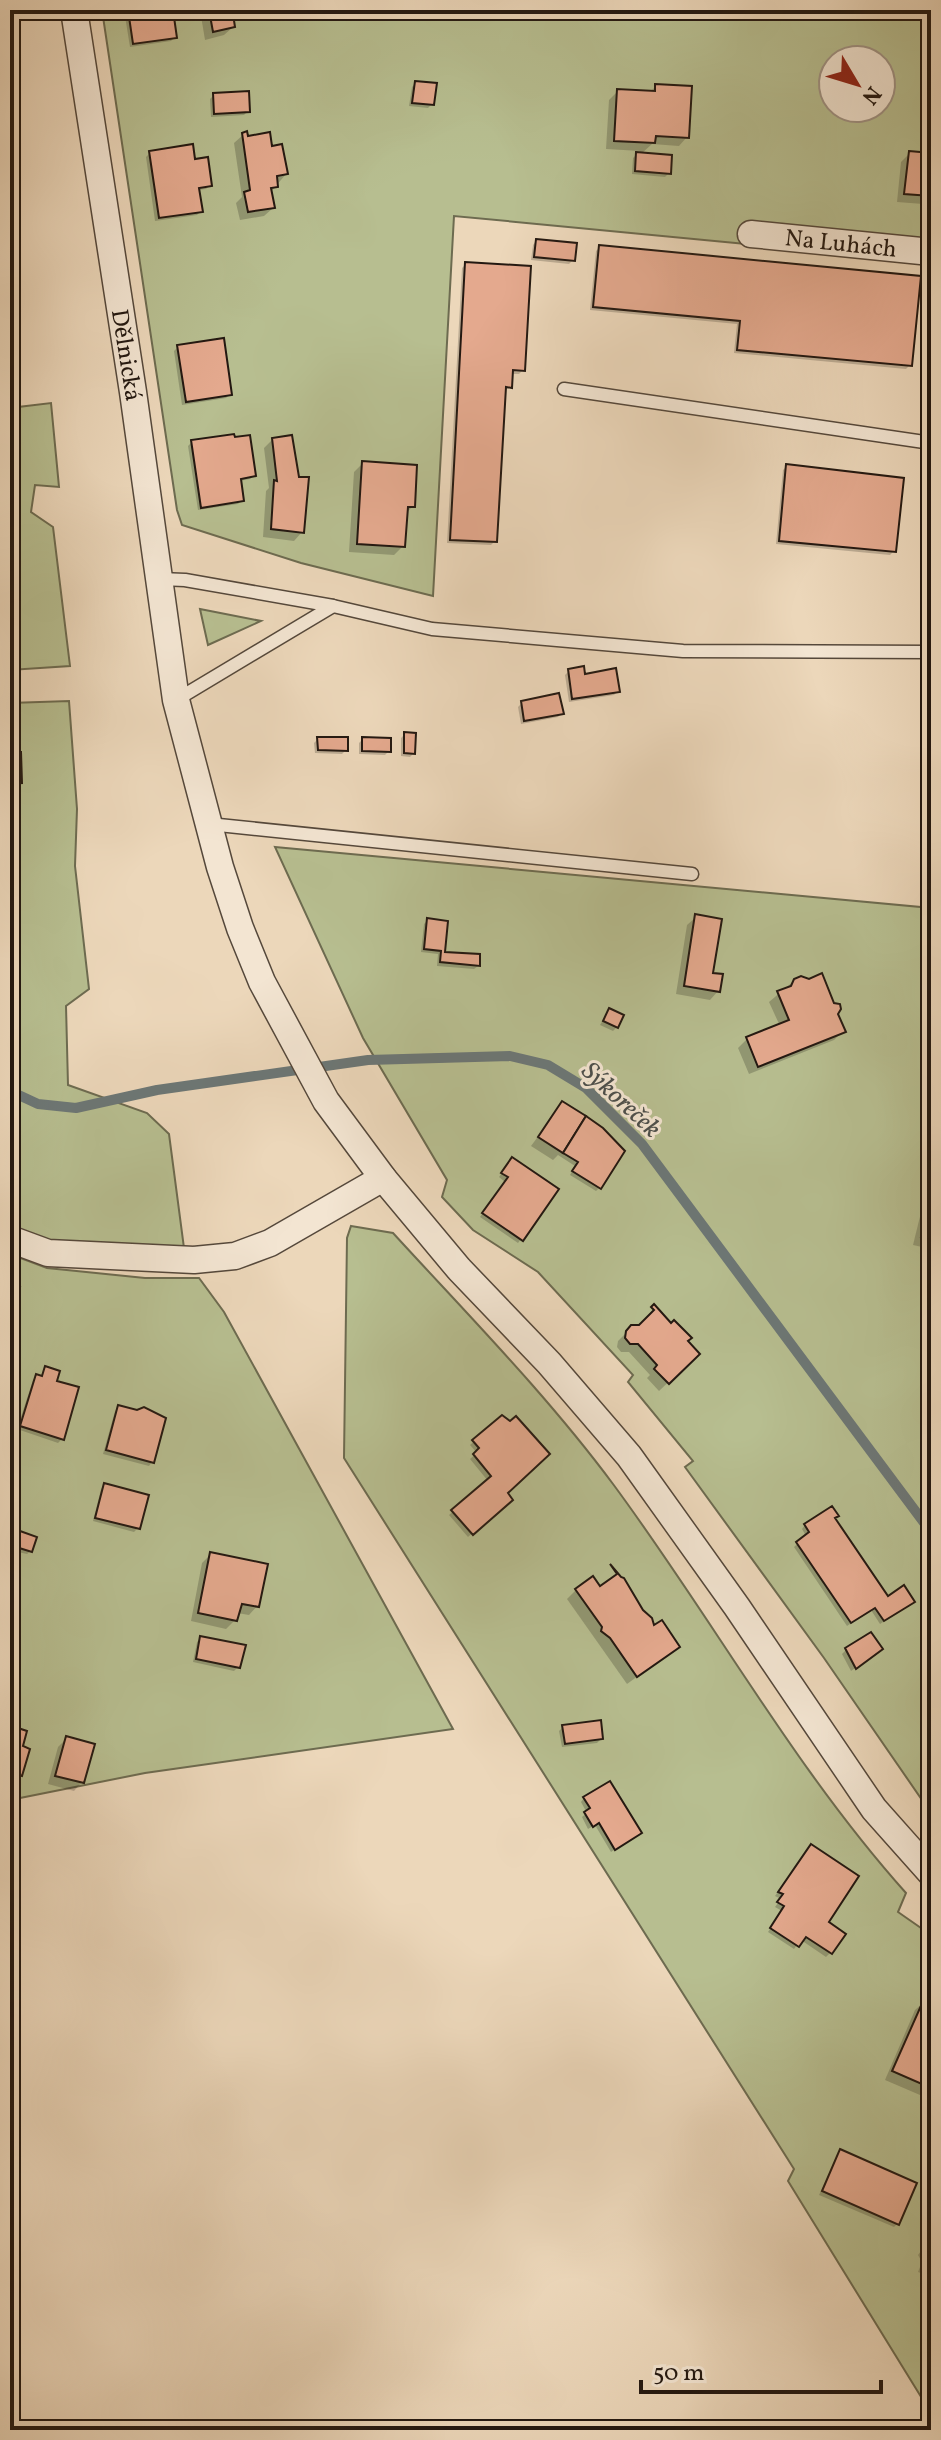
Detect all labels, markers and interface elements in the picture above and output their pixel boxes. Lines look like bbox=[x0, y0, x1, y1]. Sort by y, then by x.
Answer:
north arrow bbox=[817, 44, 897, 124]
text: N bbox=[854, 79, 888, 111]
street label: Na Luhách bbox=[783, 222, 898, 268]
street label: Dělnická bbox=[101, 307, 149, 404]
water label: Sýkoreček bbox=[573, 1054, 668, 1147]
scale bar bbox=[641, 2344, 881, 2394]
text: 50 m bbox=[653, 2357, 705, 2391]

